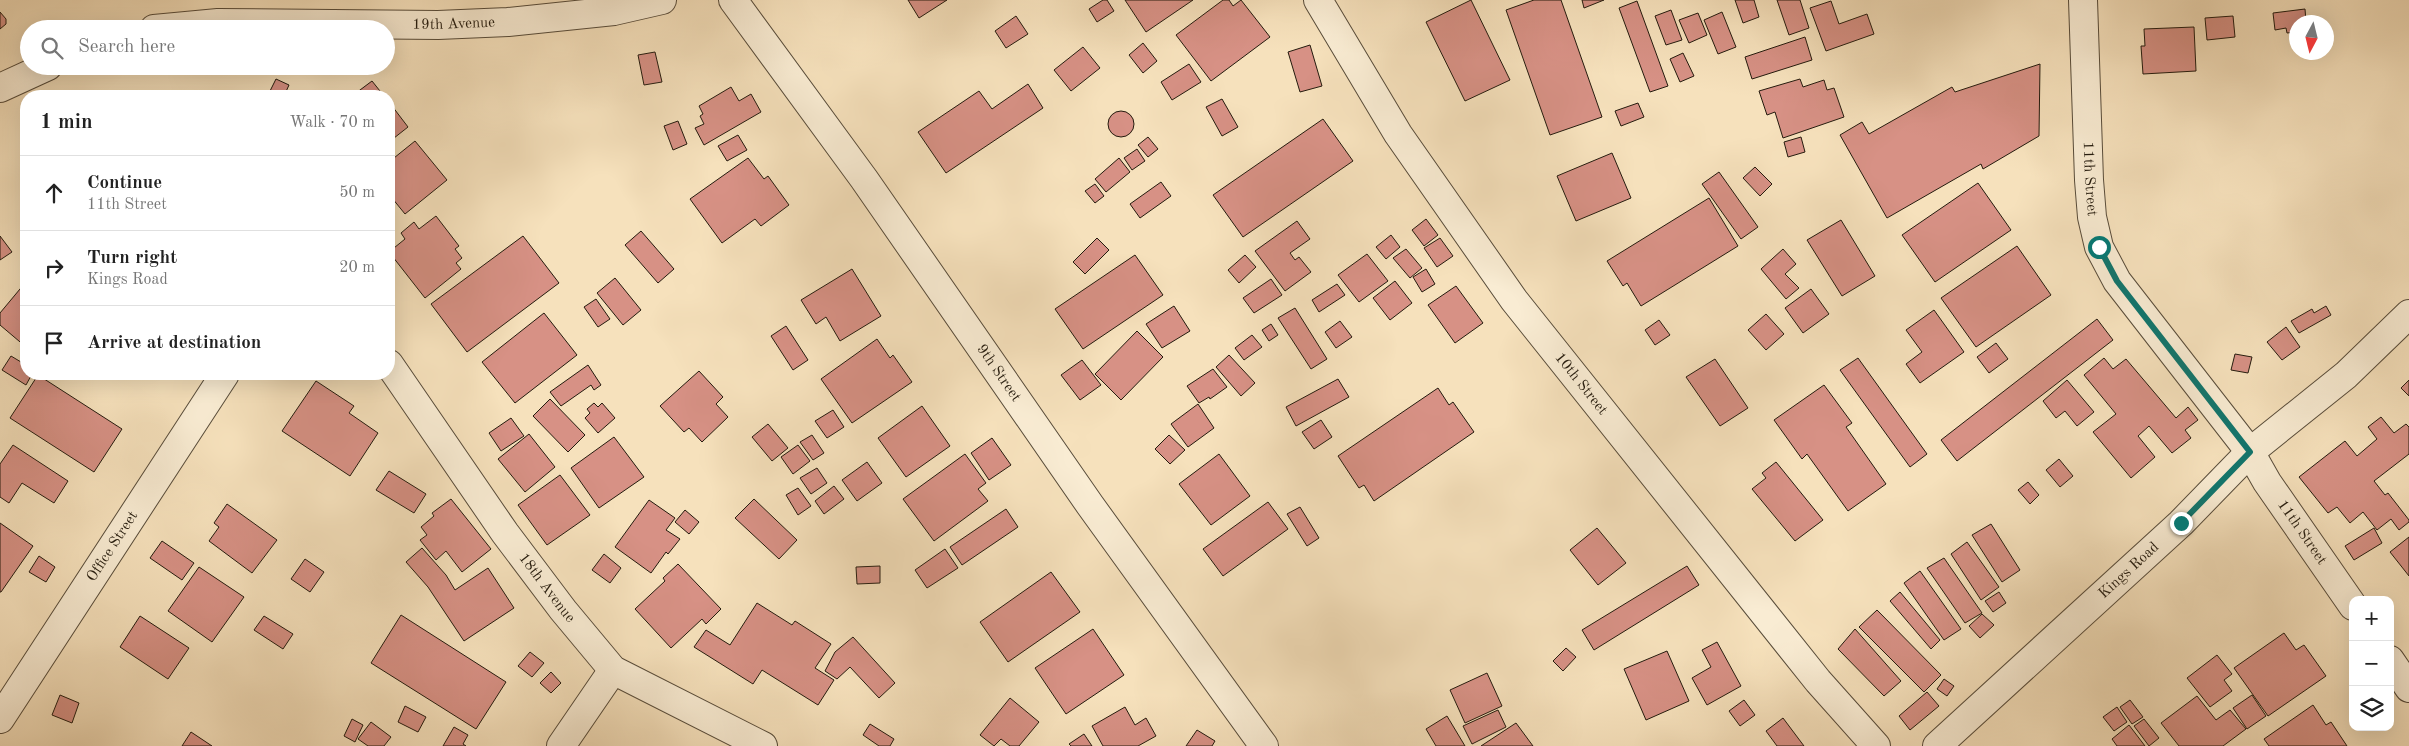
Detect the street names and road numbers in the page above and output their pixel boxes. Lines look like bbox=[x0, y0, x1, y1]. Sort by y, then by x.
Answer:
street label: 19th Avenue bbox=[412, 15, 495, 33]
street label: 11th Street bbox=[2080, 141, 2099, 217]
street label: 9th Street bbox=[974, 342, 1024, 405]
street label: 10th Street bbox=[1552, 350, 1610, 418]
street label: 11th Street bbox=[2274, 497, 2329, 567]
street label: Office Street bbox=[84, 508, 141, 584]
street label: Kings Road bbox=[2096, 539, 2162, 602]
street label: 18th Avenue bbox=[516, 551, 578, 626]

